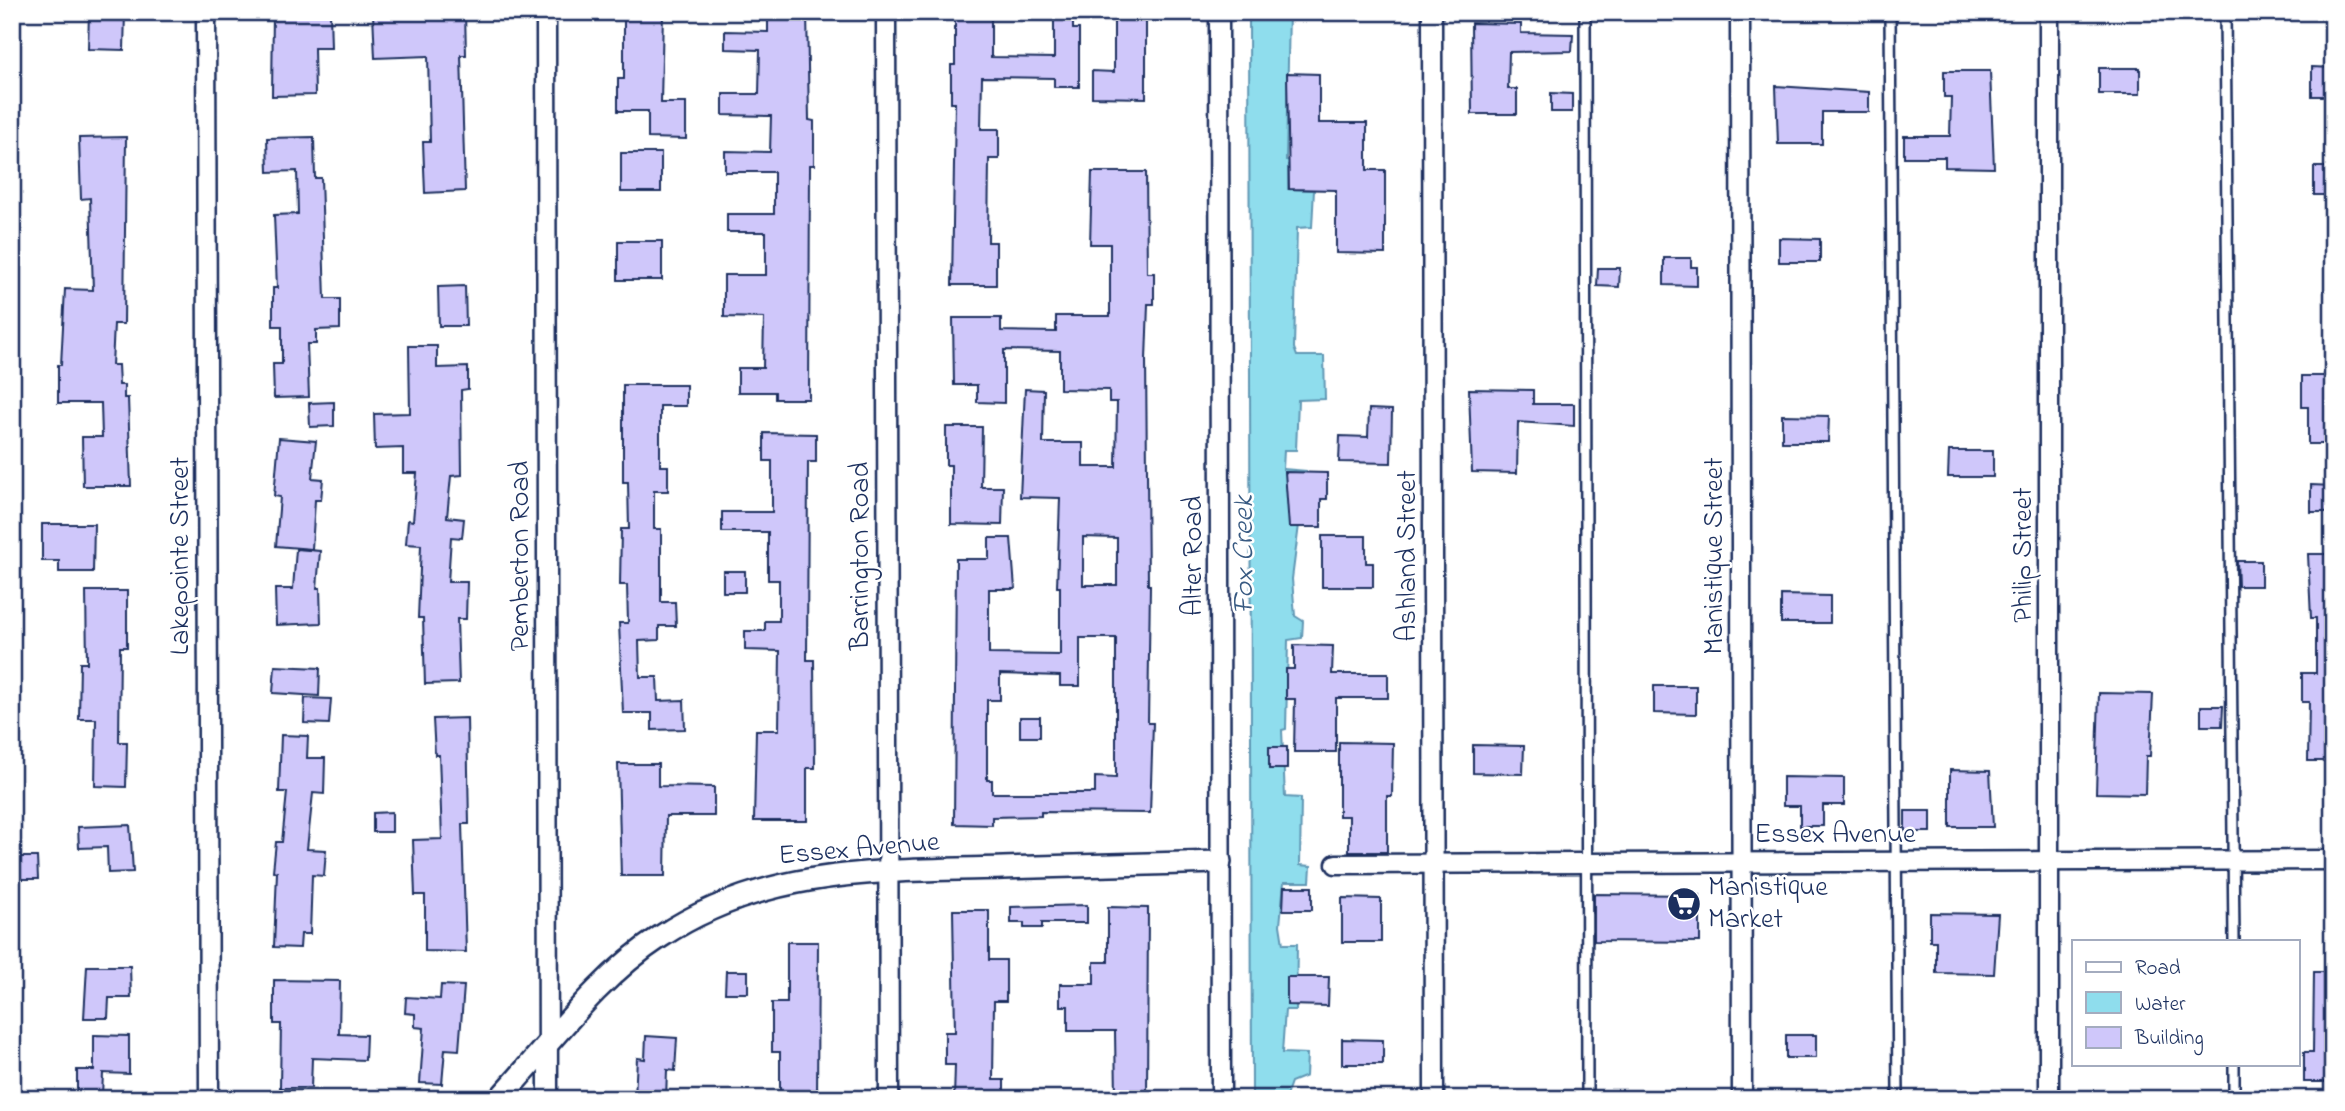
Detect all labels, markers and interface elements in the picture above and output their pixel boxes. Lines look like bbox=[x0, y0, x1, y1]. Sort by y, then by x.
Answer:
street label: Lakepointe Street bbox=[161, 457, 202, 655]
street label: Manistique Street bbox=[1695, 457, 1736, 655]
street label: Pemberton Road bbox=[501, 461, 542, 651]
street label: Barrington Road bbox=[841, 462, 882, 651]
street label: Ashland Street bbox=[1388, 470, 1429, 642]
street label: Philip Street bbox=[2004, 487, 2045, 623]
water label: Fox Creek bbox=[1223, 494, 1267, 615]
street label: Alter Road bbox=[1174, 496, 1215, 616]
street label: Essex Avenue bbox=[1754, 815, 1916, 856]
street label: Essex Avenue bbox=[777, 823, 942, 877]
place label: Manistique Market bbox=[1708, 868, 1828, 941]
supermarket icon: Manistique Market bbox=[1665, 885, 1703, 923]
legend bbox=[2072, 940, 2300, 1066]
text: Road bbox=[2135, 954, 2181, 984]
text: Water bbox=[2135, 990, 2186, 1020]
text: Building bbox=[2134, 1024, 2204, 1056]

